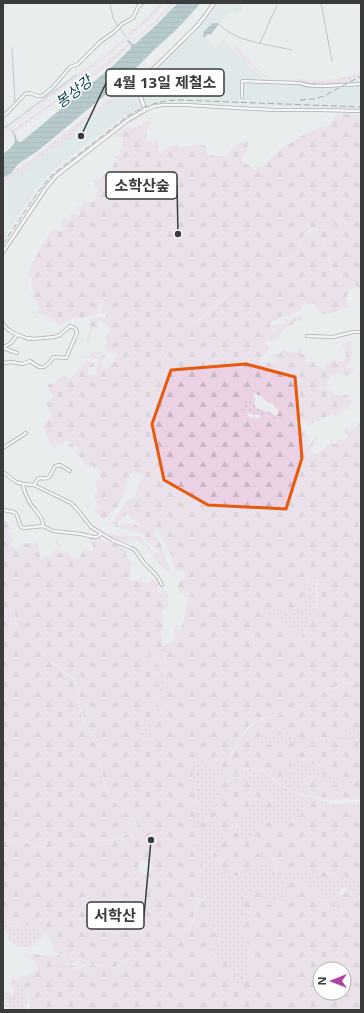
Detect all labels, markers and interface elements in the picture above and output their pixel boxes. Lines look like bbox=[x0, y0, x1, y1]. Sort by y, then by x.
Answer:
water label: 봉상강 bbox=[51, 69, 98, 112]
callout: 4월 13일 제철소 bbox=[106, 69, 224, 96]
text: 4월 13일 제철소 bbox=[114, 72, 216, 92]
callout: 소학산숲 bbox=[106, 172, 177, 199]
text: 소학산숲 bbox=[114, 175, 170, 195]
callout: 서학산 bbox=[87, 902, 144, 929]
text: 서학산 bbox=[94, 905, 136, 925]
north arrow bbox=[312, 961, 352, 1001]
text: N bbox=[314, 977, 329, 985]

